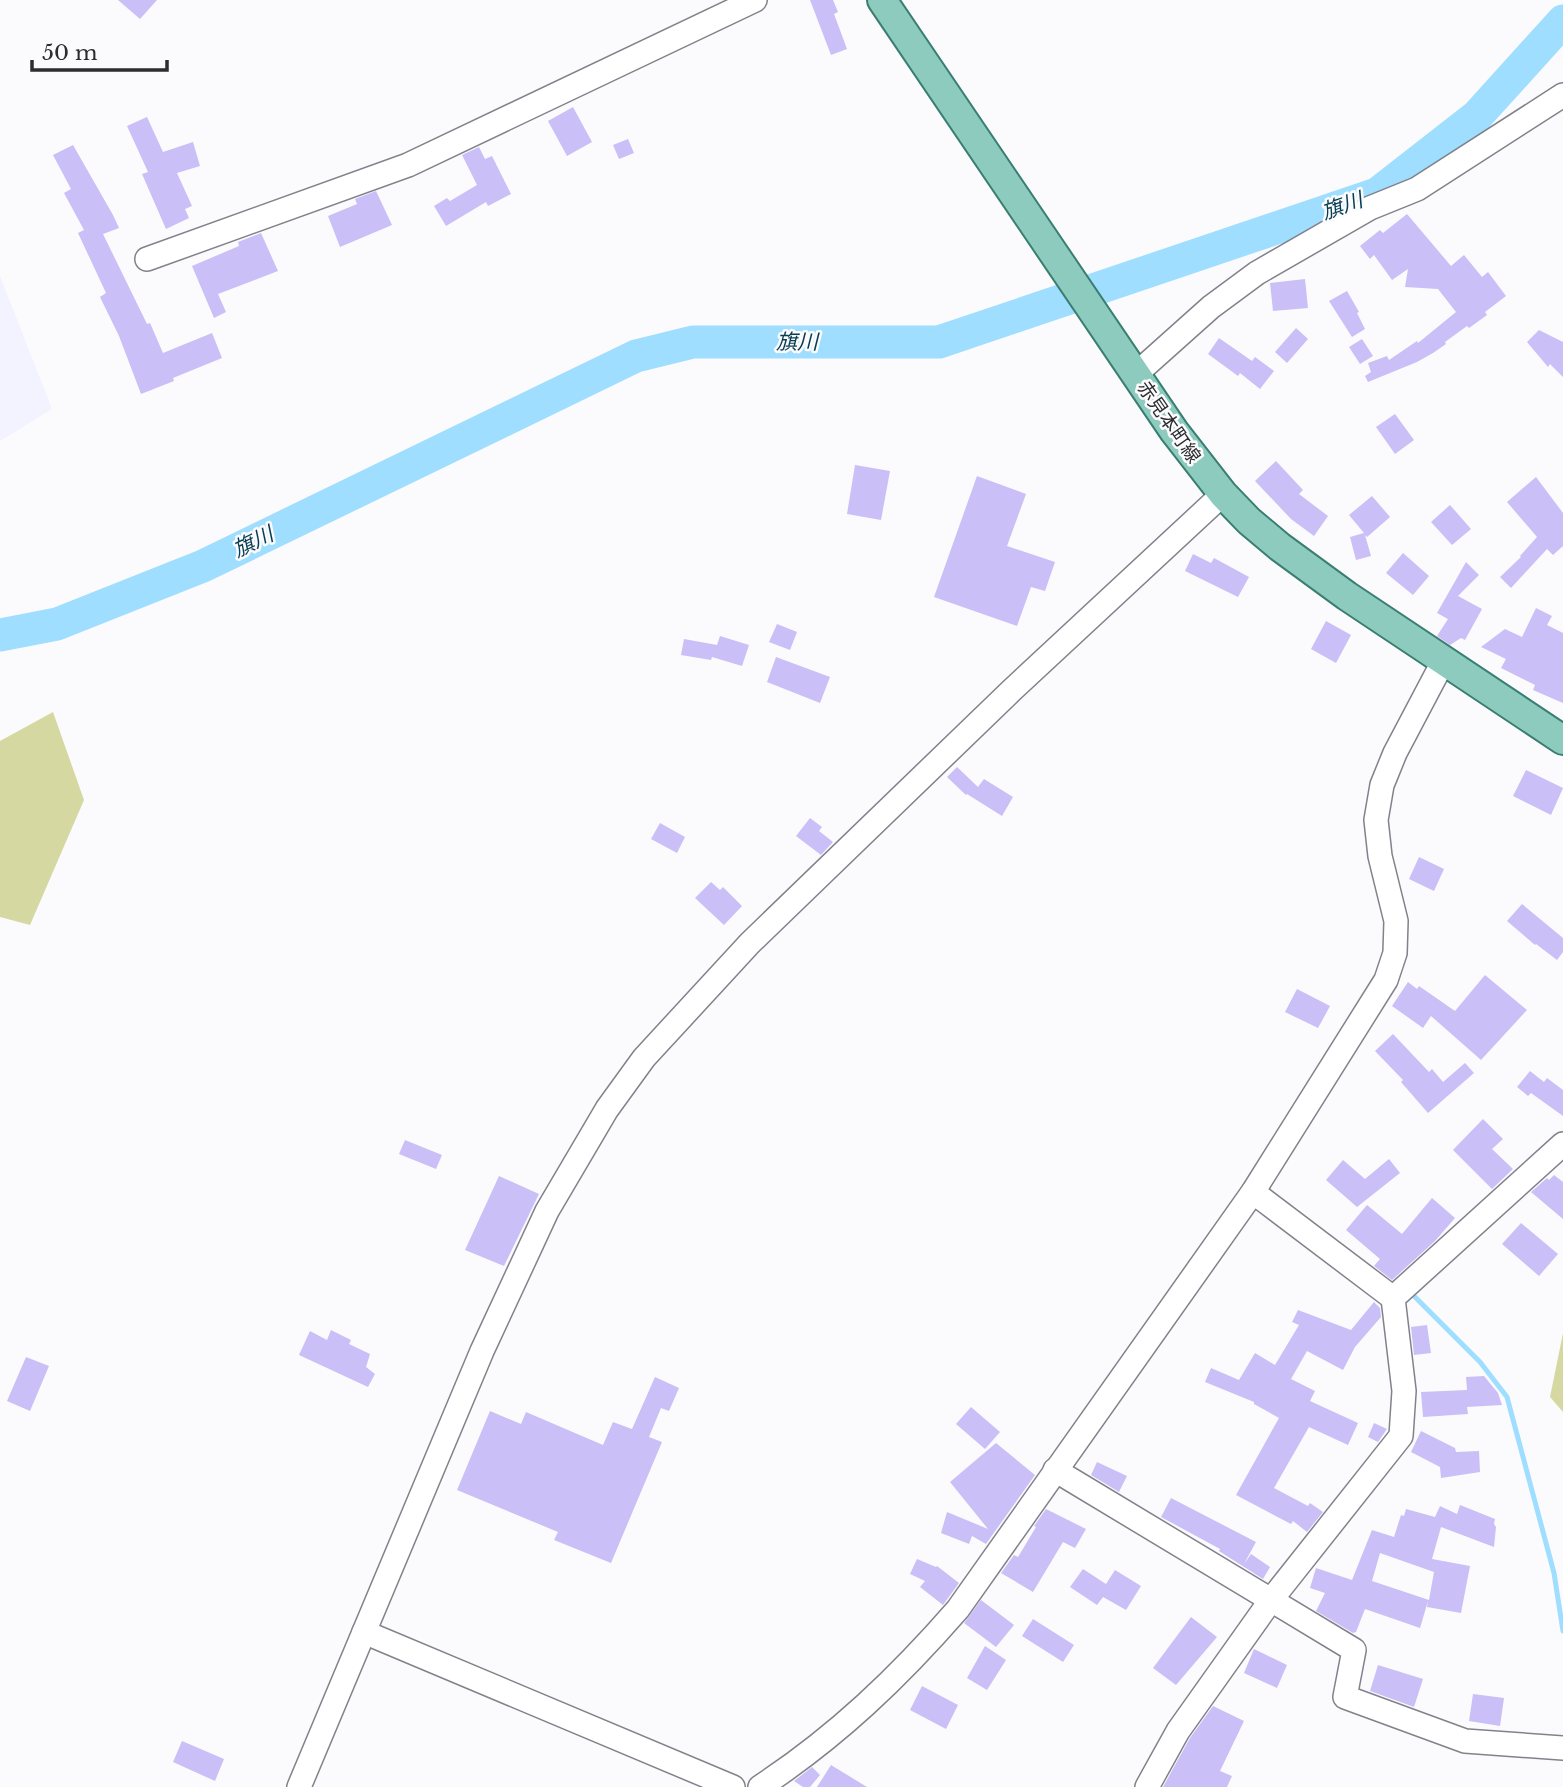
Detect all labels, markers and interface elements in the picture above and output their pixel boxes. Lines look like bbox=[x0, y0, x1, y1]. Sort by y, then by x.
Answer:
scale bar bbox=[32, 28, 166, 72]
text: 50 m bbox=[42, 40, 98, 66]
water label: 旗川 bbox=[1318, 186, 1368, 225]
water label: 旗川 bbox=[776, 329, 820, 355]
street label: 赤見本町線 bbox=[1132, 376, 1206, 468]
water label: 旗川 bbox=[228, 520, 279, 563]

